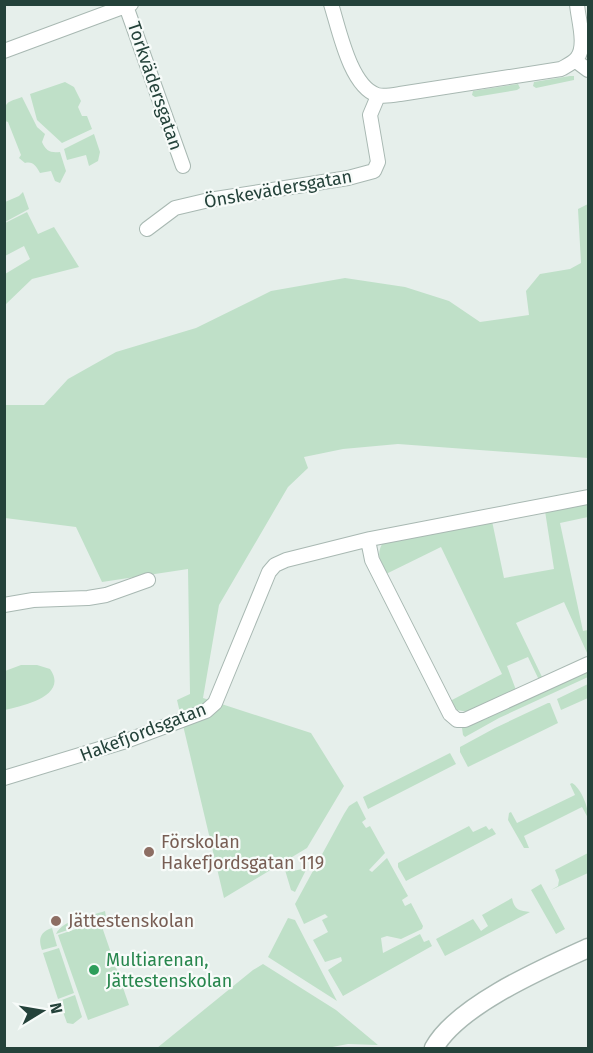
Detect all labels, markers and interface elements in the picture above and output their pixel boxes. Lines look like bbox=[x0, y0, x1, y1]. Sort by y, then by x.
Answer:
street label: Torkvädersgatan bbox=[123, 19, 187, 153]
street label: Önskevädersgatan bbox=[202, 165, 354, 213]
street label: Hakefjordsgatan bbox=[77, 698, 209, 766]
place label: Förskolan Hakefjordsgatan 119 bbox=[161, 831, 324, 874]
marker: Förskolan Hakefjordsgatan 119 bbox=[142, 845, 156, 859]
place label: Jättestenskolan bbox=[68, 910, 194, 932]
marker: Jättestenskolan bbox=[49, 914, 63, 928]
place label: Multiarenan, Jättestenskolan bbox=[106, 949, 232, 992]
marker: Multiarenan, Jättestenskolan bbox=[87, 963, 101, 977]
north arrow bbox=[12, 981, 72, 1041]
text: N bbox=[46, 1001, 67, 1015]

